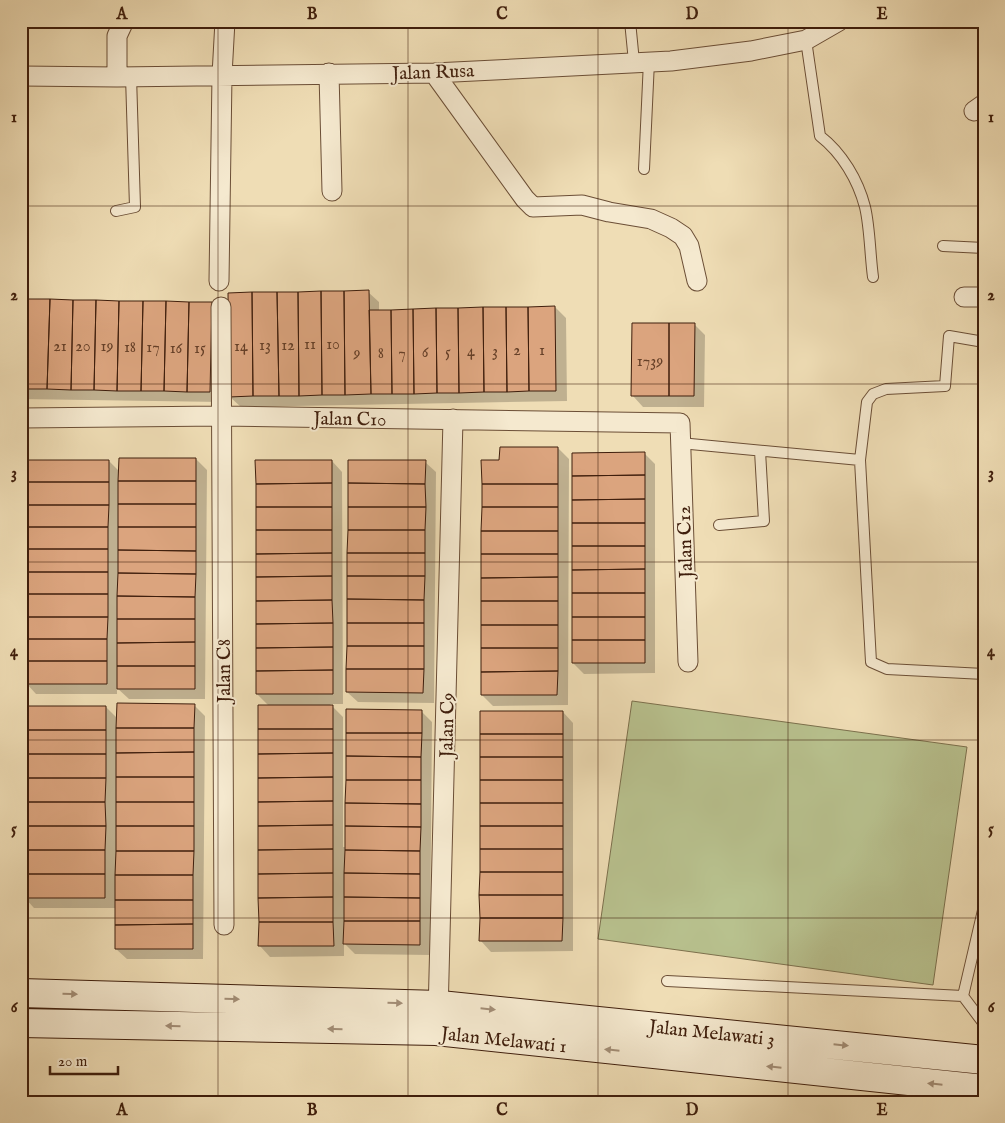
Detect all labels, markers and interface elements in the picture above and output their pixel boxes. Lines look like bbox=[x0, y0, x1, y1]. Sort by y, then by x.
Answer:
text: A bbox=[116, 5, 129, 25]
text: B bbox=[307, 5, 318, 25]
text: C bbox=[496, 5, 508, 25]
text: D bbox=[686, 5, 699, 25]
text: E bbox=[876, 5, 888, 25]
street label: Jalan Rusa bbox=[390, 60, 475, 86]
text: 1 bbox=[11, 108, 17, 128]
text: 1 bbox=[988, 108, 994, 128]
text: 2 bbox=[10, 286, 18, 306]
text: 2 bbox=[987, 286, 995, 306]
house number: 11 bbox=[304, 335, 316, 355]
house number: 10 bbox=[326, 335, 340, 355]
house number: 13 bbox=[259, 336, 271, 356]
house number: 12 bbox=[281, 336, 295, 356]
house number: 21 bbox=[53, 337, 67, 357]
house number: 20 bbox=[75, 337, 91, 357]
house number: 19 bbox=[101, 337, 113, 357]
house number: 14 bbox=[234, 337, 248, 357]
house number: 18 bbox=[124, 338, 136, 358]
house number: 17 bbox=[146, 338, 160, 358]
house number: 16 bbox=[170, 339, 183, 359]
house number: 15 bbox=[194, 339, 206, 359]
house number: 2 bbox=[513, 341, 521, 361]
house number: 1 bbox=[539, 341, 545, 361]
house number: 4 bbox=[467, 342, 475, 362]
house number: 3 bbox=[492, 342, 498, 362]
house number: 6 bbox=[422, 343, 429, 363]
house number: 5 bbox=[445, 343, 451, 363]
house number: 9 bbox=[353, 344, 361, 364]
house number: 8 bbox=[378, 344, 384, 364]
house number: 7 bbox=[398, 344, 406, 364]
house number: 1739 bbox=[637, 352, 663, 372]
street label: Jalan C10 bbox=[311, 407, 387, 433]
text: 3 bbox=[11, 464, 17, 484]
text: 3 bbox=[988, 464, 994, 484]
street label: Jalan C12 bbox=[673, 505, 699, 581]
street label: Jalan C8 bbox=[213, 639, 237, 705]
text: 4 bbox=[10, 642, 19, 662]
text: 4 bbox=[987, 642, 996, 662]
street label: Jalan C9 bbox=[435, 692, 461, 760]
text: 5 bbox=[11, 820, 17, 840]
text: 5 bbox=[988, 820, 994, 840]
one-way arrow bbox=[62, 990, 78, 998]
one-way arrow bbox=[225, 995, 241, 1003]
text: 6 bbox=[11, 998, 19, 1018]
text: 6 bbox=[988, 998, 996, 1018]
one-way arrow bbox=[387, 1000, 403, 1008]
one-way arrow bbox=[480, 1006, 496, 1014]
street label: Jalan Melawati 3 bbox=[646, 1015, 776, 1053]
one-way arrow bbox=[164, 1022, 180, 1030]
street label: Jalan Melawati 1 bbox=[438, 1022, 568, 1060]
one-way arrow bbox=[327, 1025, 343, 1033]
one-way arrow bbox=[834, 1041, 850, 1049]
scale bar bbox=[50, 1043, 118, 1075]
one-way arrow bbox=[604, 1046, 620, 1054]
text: 20 m bbox=[58, 1052, 88, 1071]
one-way arrow bbox=[765, 1063, 781, 1071]
one-way arrow bbox=[927, 1079, 943, 1087]
text: A bbox=[116, 1101, 129, 1121]
text: B bbox=[307, 1101, 318, 1121]
text: C bbox=[496, 1101, 508, 1121]
text: D bbox=[686, 1101, 699, 1121]
text: E bbox=[876, 1101, 888, 1121]

